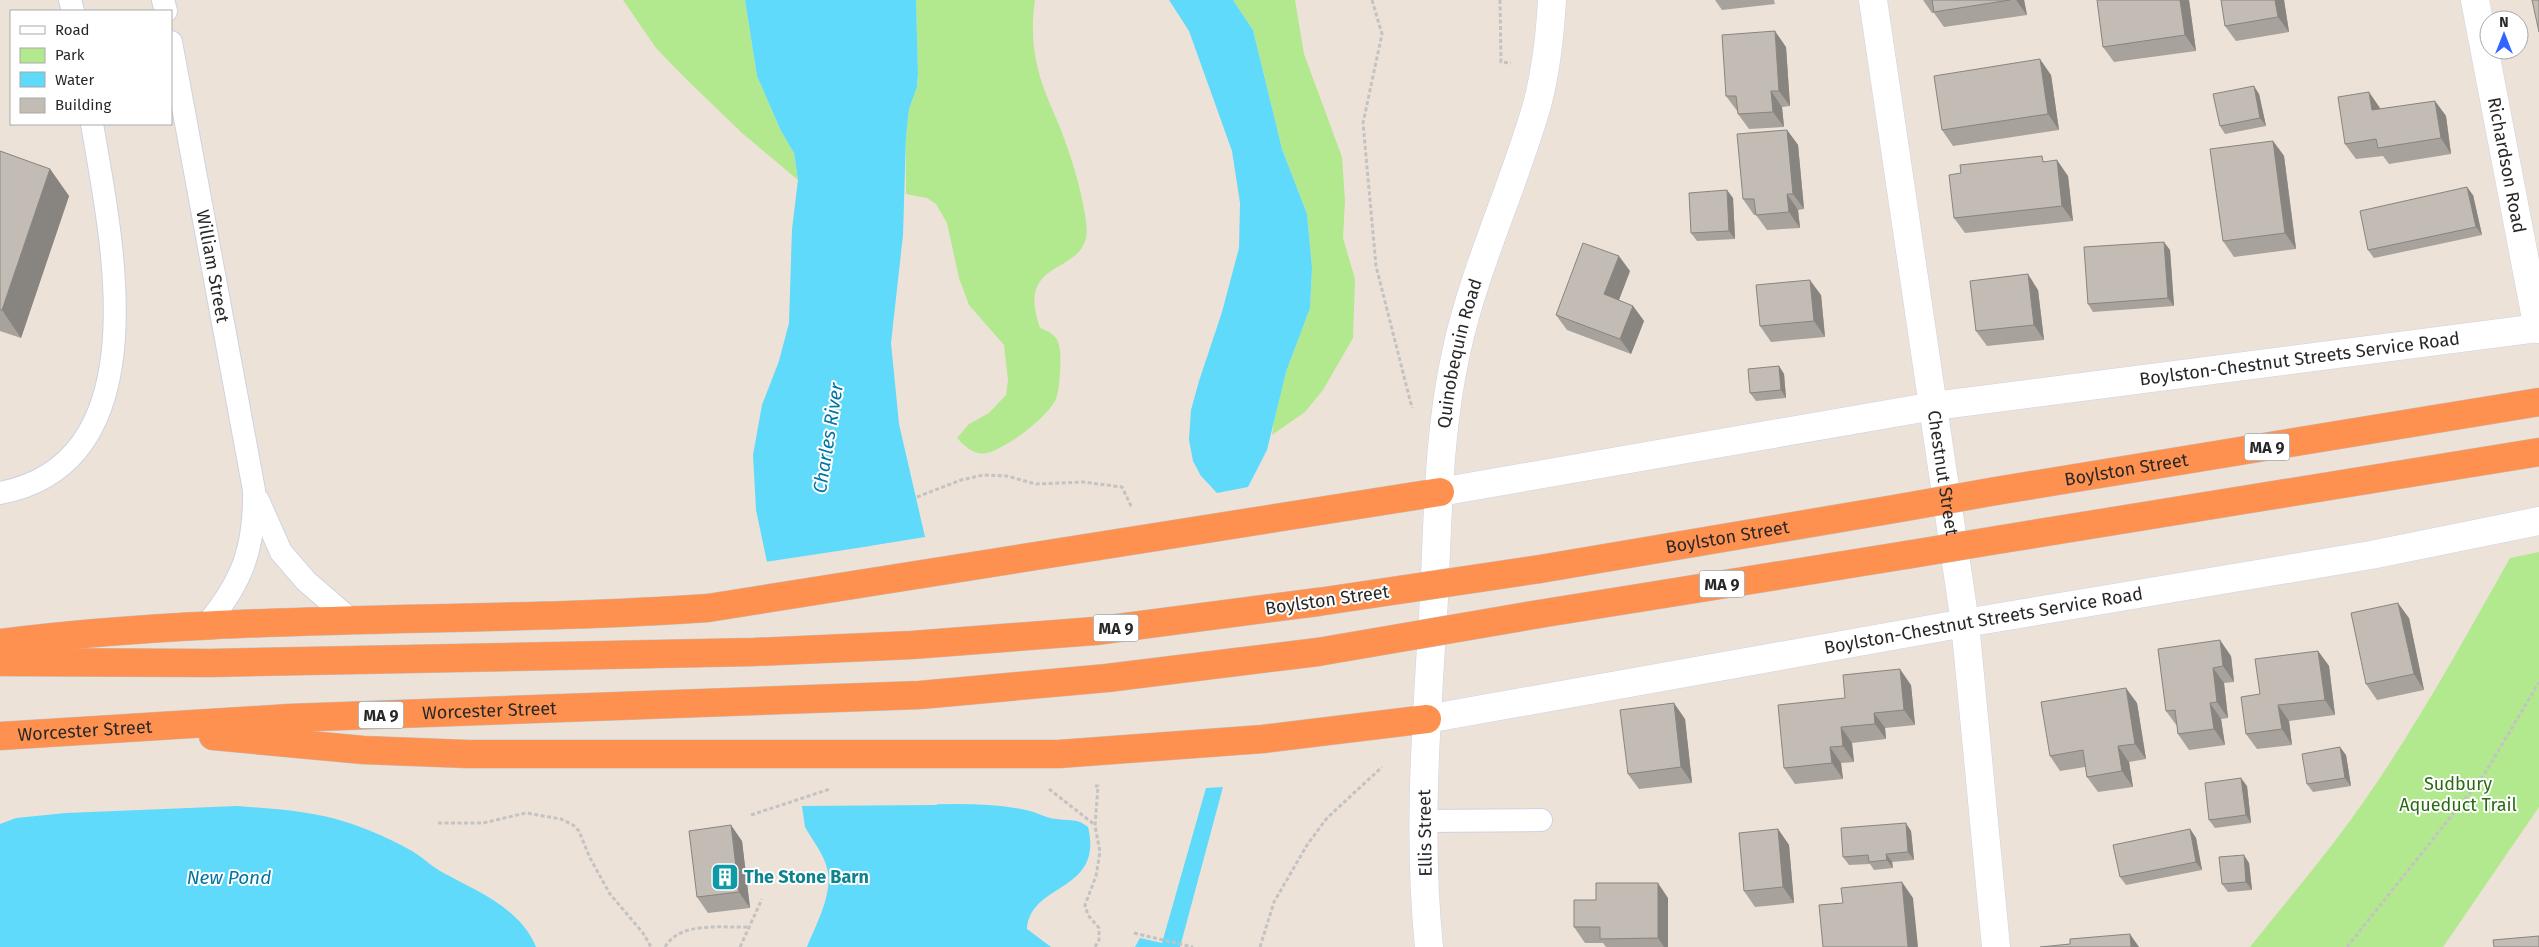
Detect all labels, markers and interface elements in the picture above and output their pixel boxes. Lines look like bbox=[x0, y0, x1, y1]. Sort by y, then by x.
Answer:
legend bbox=[10, 10, 172, 125]
north arrow bbox=[2479, 10, 2529, 60]
text: N bbox=[2499, 14, 2509, 31]
text: Road bbox=[55, 21, 90, 39]
text: Park bbox=[55, 46, 85, 64]
text: Water bbox=[55, 71, 94, 89]
street label: Richardson Road bbox=[2483, 95, 2530, 235]
text: Building bbox=[55, 96, 111, 114]
street label: William Street bbox=[191, 208, 234, 325]
street label: Quinobequin Road bbox=[1433, 276, 1487, 429]
street label: Boylston-Chestnut Streets Service Road bbox=[2138, 327, 2461, 390]
water label: Charles River bbox=[808, 381, 848, 495]
street label: Chestnut Street bbox=[1923, 409, 1963, 537]
road number: MA 9 bbox=[2244, 434, 2290, 461]
street label: Boylston Street bbox=[2063, 449, 2190, 491]
street label: Boylston Street bbox=[1664, 516, 1791, 559]
road number: MA 9 bbox=[1700, 570, 1744, 598]
street label: Boylston Street bbox=[1264, 580, 1391, 620]
street label: Boylston-Chestnut Streets Service Road bbox=[1822, 582, 2144, 659]
road number: MA 9 bbox=[1094, 614, 1138, 641]
street label: Worcester Street bbox=[422, 697, 558, 724]
road number: MA 9 bbox=[358, 702, 404, 728]
street label: Worcester Street bbox=[17, 716, 153, 746]
park label: Sudbury Aqueduct Trail bbox=[2399, 773, 2517, 816]
street label: Ellis Street bbox=[1413, 789, 1437, 877]
building icon: The Stone Barn bbox=[710, 862, 740, 892]
water label: New Pond bbox=[187, 866, 271, 889]
place label: The Stone Barn bbox=[744, 866, 869, 888]

